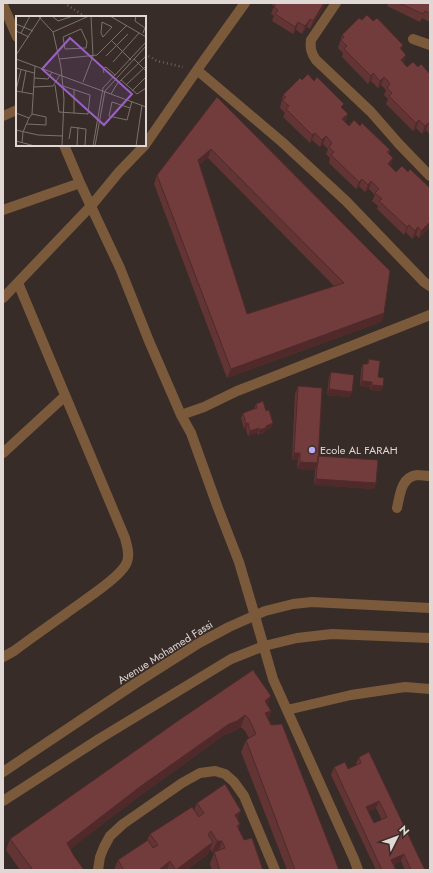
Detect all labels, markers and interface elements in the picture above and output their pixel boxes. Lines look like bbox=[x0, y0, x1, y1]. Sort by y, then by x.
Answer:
inset map bbox=[16, 16, 146, 146]
place label: Ecole AL FARAH bbox=[320, 442, 398, 458]
marker: Ecole AL FARAH bbox=[307, 445, 317, 455]
street label: Avenue Mohamed Fassi bbox=[114, 616, 216, 688]
north arrow bbox=[377, 817, 417, 857]
text: N bbox=[396, 822, 413, 839]

